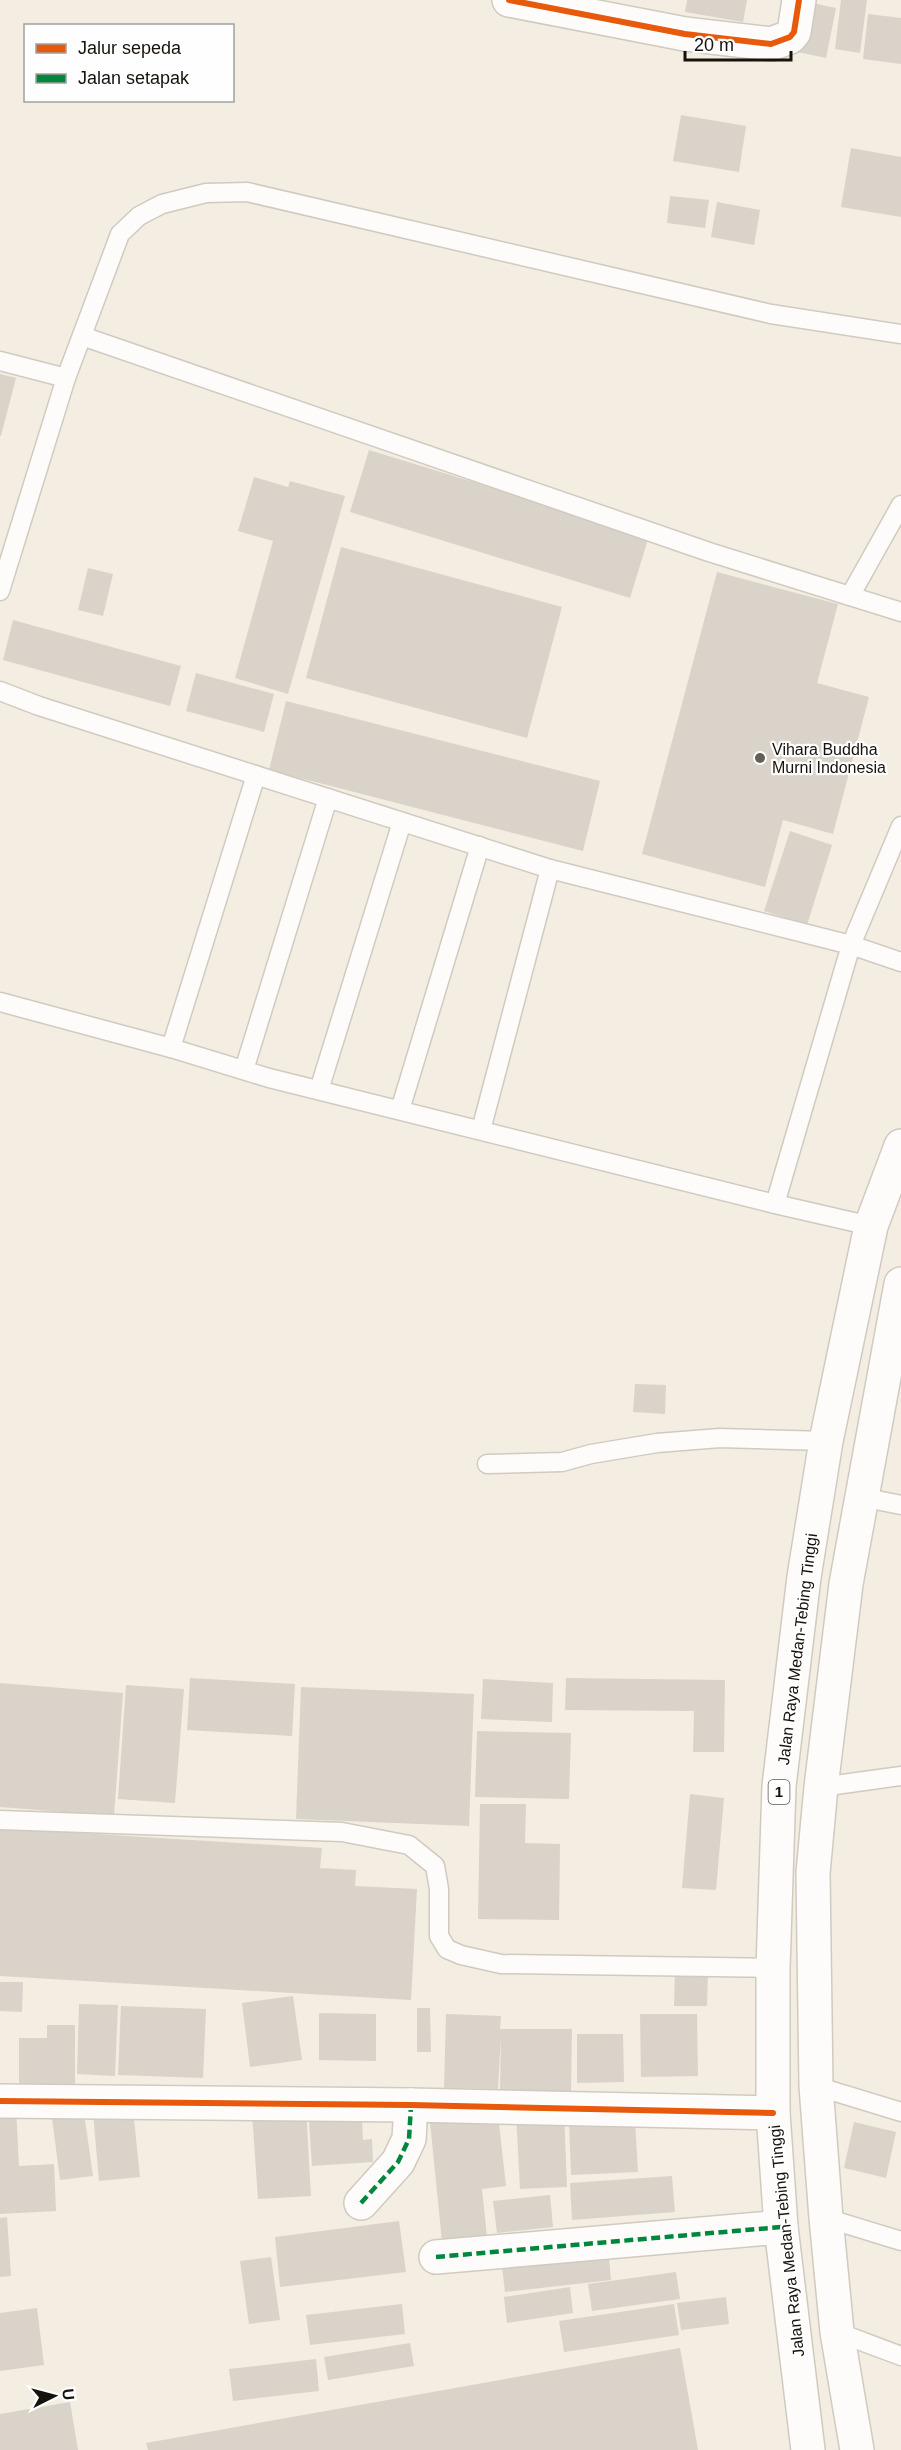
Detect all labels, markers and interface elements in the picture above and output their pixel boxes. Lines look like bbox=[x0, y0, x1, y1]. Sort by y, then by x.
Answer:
legend bbox=[24, 24, 234, 102]
scale bar bbox=[685, 24, 792, 62]
text: 20 m bbox=[694, 35, 734, 55]
text: Jalur sepeda bbox=[78, 38, 182, 58]
text: Jalan setapak bbox=[78, 68, 190, 88]
place label: Vihara Buddha Murni Indonesia bbox=[772, 741, 886, 776]
marker: Vihara Buddha Murni Indonesia bbox=[753, 751, 767, 765]
street label: Jalan Raya Medan-Tebing Tinggi bbox=[775, 1532, 820, 1766]
road number: 1 bbox=[768, 1780, 790, 1804]
street label: Jalan Raya Medan-Tebing Tinggi bbox=[766, 2124, 807, 2358]
north arrow bbox=[24, 2366, 84, 2426]
text: U bbox=[59, 2388, 77, 2401]

